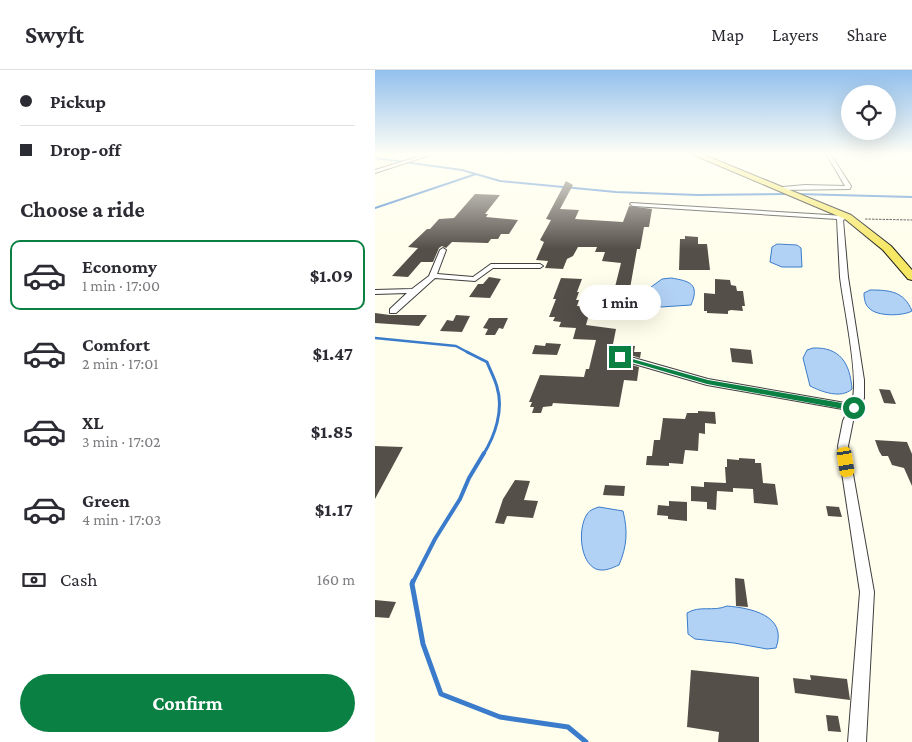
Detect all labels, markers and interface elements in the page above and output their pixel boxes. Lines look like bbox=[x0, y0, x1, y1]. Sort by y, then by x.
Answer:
text: Swyft bbox=[25, 21, 84, 48]
text: Map bbox=[711, 25, 744, 45]
text: Layers bbox=[772, 25, 819, 45]
text: Share bbox=[847, 25, 887, 45]
map controls bbox=[841, 85, 896, 140]
button: locate bbox=[841, 85, 896, 140]
text: Pickup bbox=[50, 91, 106, 112]
text: Drop-off bbox=[50, 139, 121, 160]
text: Choose a ride bbox=[20, 197, 145, 222]
icon: car bbox=[22, 253, 67, 298]
text: Economy bbox=[82, 256, 157, 277]
text: $1.09 bbox=[310, 265, 353, 286]
text: 1 min · 17:00 bbox=[82, 277, 160, 294]
callout: 1 min bbox=[579, 284, 661, 320]
text: 1 min bbox=[602, 294, 638, 311]
icon: car bbox=[22, 331, 67, 376]
text: Comfort bbox=[82, 334, 150, 355]
text: $1.47 bbox=[312, 343, 353, 364]
route end bbox=[609, 346, 631, 368]
text: 2 min · 17:01 bbox=[82, 355, 159, 372]
route start bbox=[843, 397, 865, 419]
icon: car bbox=[22, 409, 67, 454]
text: XL bbox=[82, 412, 104, 433]
text: $1.85 bbox=[311, 421, 353, 442]
text: 3 min · 17:02 bbox=[82, 433, 161, 450]
car bbox=[836, 446, 855, 478]
icon: car bbox=[22, 487, 67, 532]
text: Green bbox=[82, 490, 130, 511]
text: $1.17 bbox=[315, 499, 353, 520]
text: 4 min · 17:03 bbox=[82, 511, 161, 528]
icon: cash bbox=[20, 566, 48, 594]
text: Cash bbox=[60, 569, 98, 590]
text: 160 m bbox=[317, 571, 355, 588]
button: Confirm bbox=[20, 674, 355, 732]

